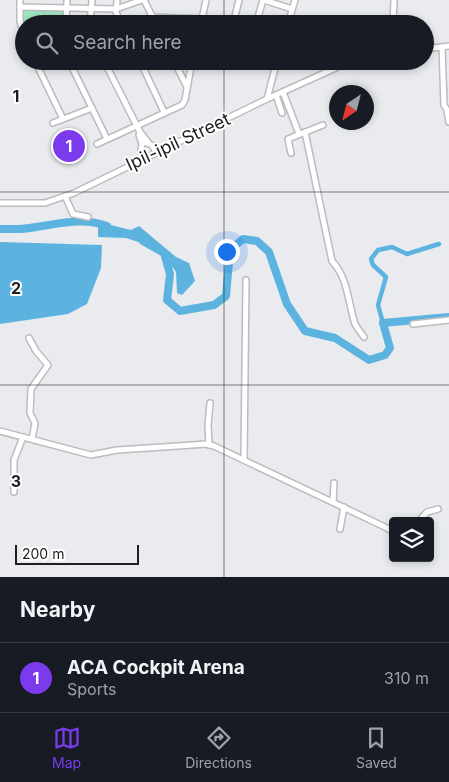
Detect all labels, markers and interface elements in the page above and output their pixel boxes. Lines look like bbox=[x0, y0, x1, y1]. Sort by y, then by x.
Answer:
search box bbox=[15, 15, 434, 70]
icon: search bbox=[33, 29, 61, 57]
text: Search here bbox=[73, 31, 182, 54]
north arrow bbox=[329, 85, 374, 130]
text: 1 bbox=[13, 86, 19, 106]
street label: Ipil-ipil Street bbox=[122, 108, 233, 175]
pin: 1 bbox=[53, 127, 85, 165]
your location bbox=[214, 239, 240, 265]
text: 2 bbox=[11, 278, 21, 298]
text: 3 bbox=[11, 471, 21, 491]
map controls bbox=[389, 517, 434, 562]
button: layers bbox=[389, 517, 434, 562]
scale bar bbox=[15, 542, 139, 565]
text: 200 m bbox=[22, 545, 64, 562]
text: Nearby bbox=[20, 597, 95, 622]
text: ACA Cockpit Arena bbox=[67, 656, 245, 679]
text: 1 bbox=[33, 668, 39, 688]
text: 310 m bbox=[384, 668, 429, 688]
text: Sports bbox=[67, 679, 116, 699]
tab: Map bbox=[52, 724, 81, 771]
tab: Directions bbox=[185, 724, 252, 771]
tab: Saved bbox=[356, 724, 397, 771]

